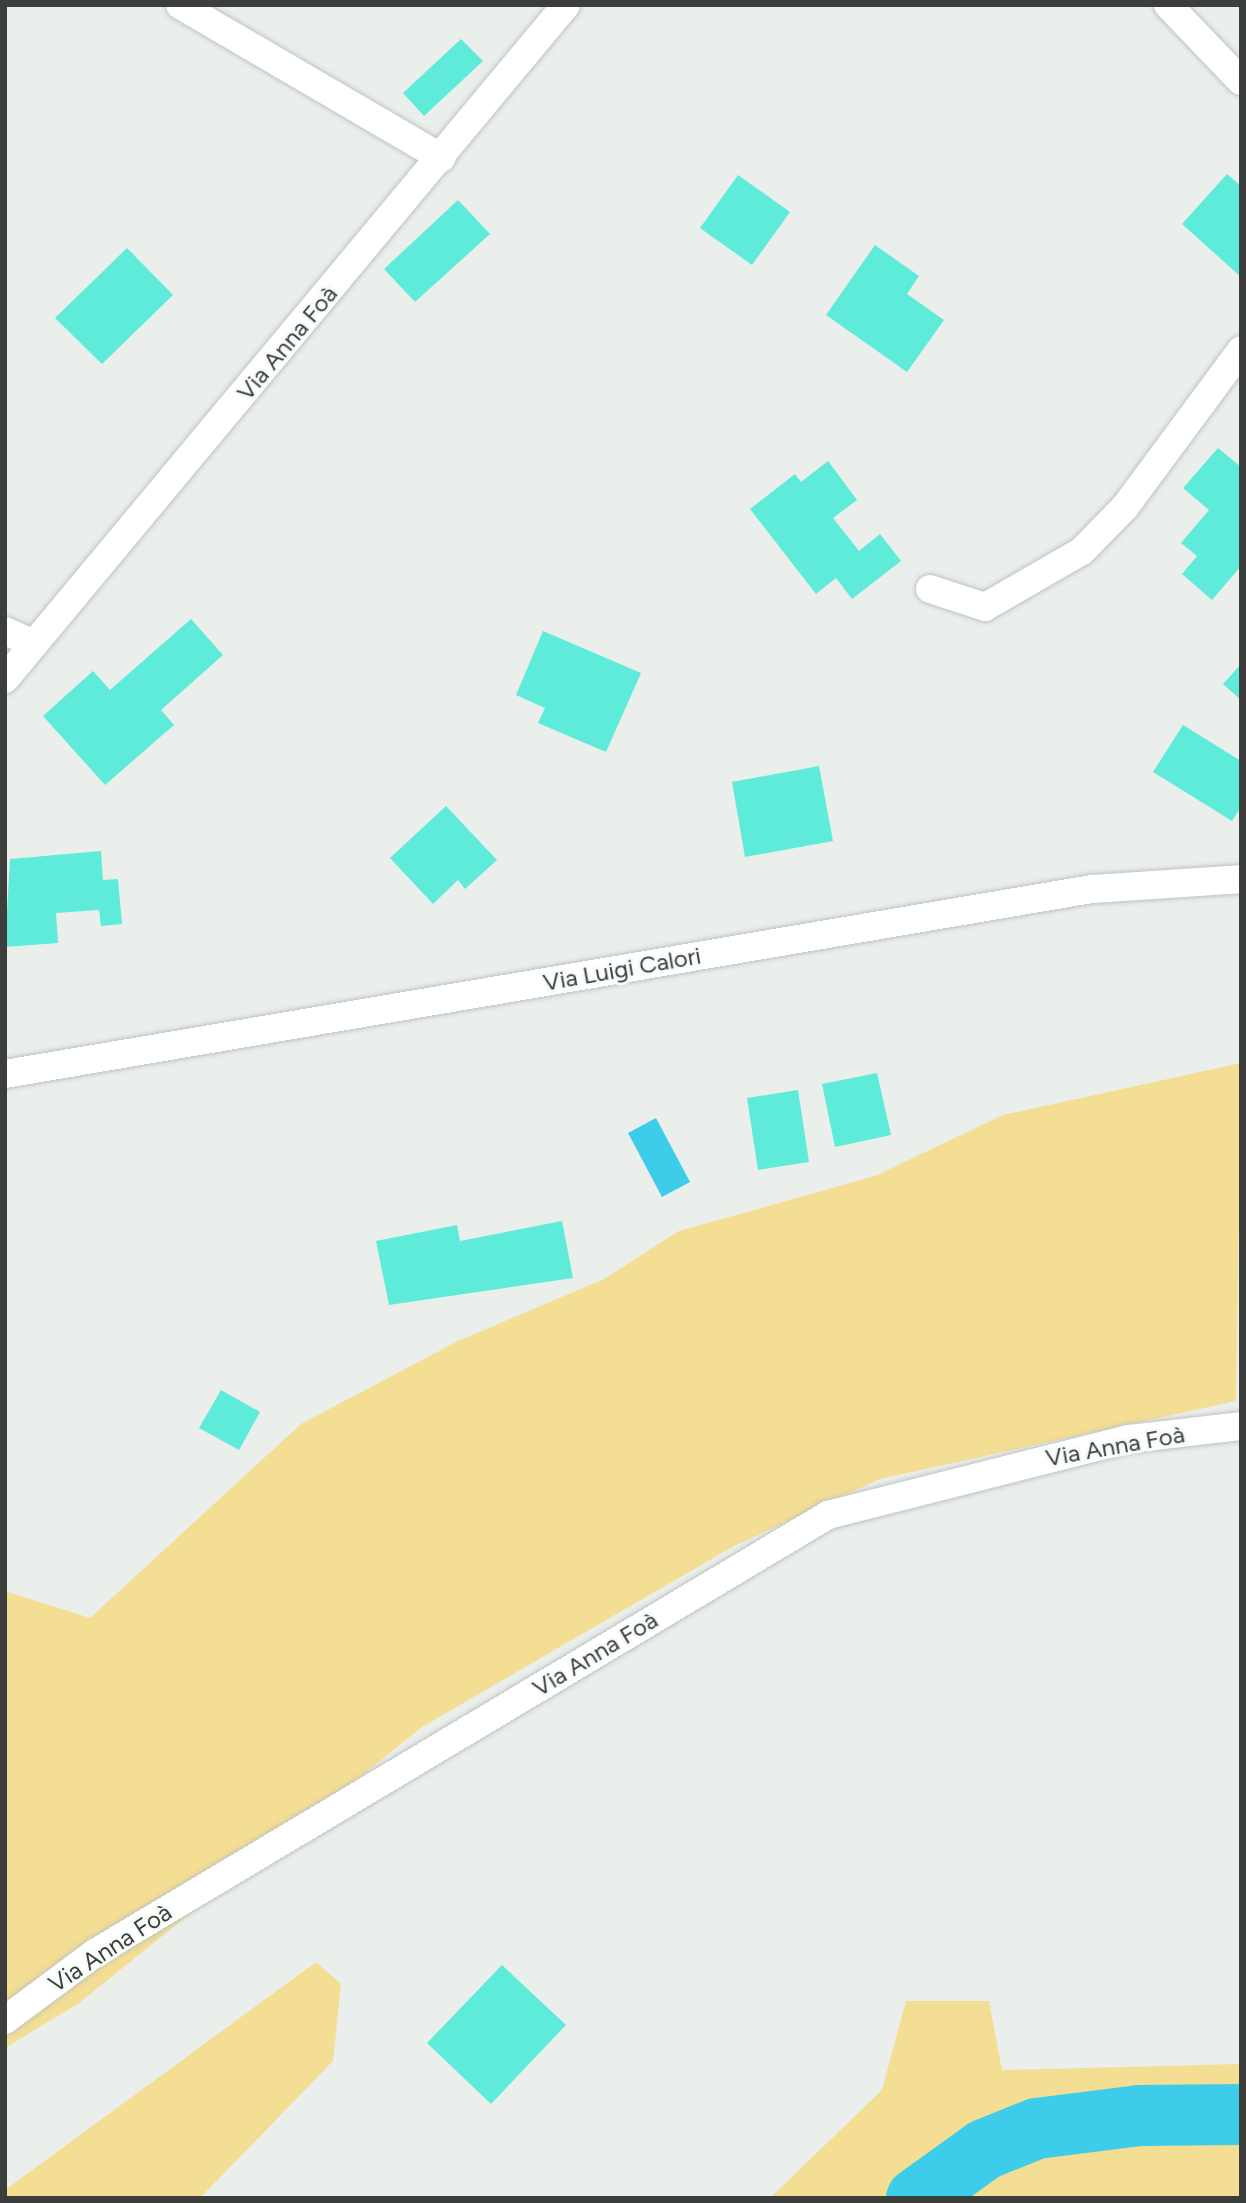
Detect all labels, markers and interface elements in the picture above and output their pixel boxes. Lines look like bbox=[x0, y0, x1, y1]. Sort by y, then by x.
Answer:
street label: Via Anna Foà bbox=[231, 280, 343, 406]
street label: Via Luigi Calori bbox=[541, 941, 703, 997]
street label: Via Anna Foà bbox=[1043, 1420, 1187, 1472]
street label: Via Anna Foà bbox=[527, 1605, 663, 1703]
street label: Via Anna Foà bbox=[43, 1898, 177, 1998]

